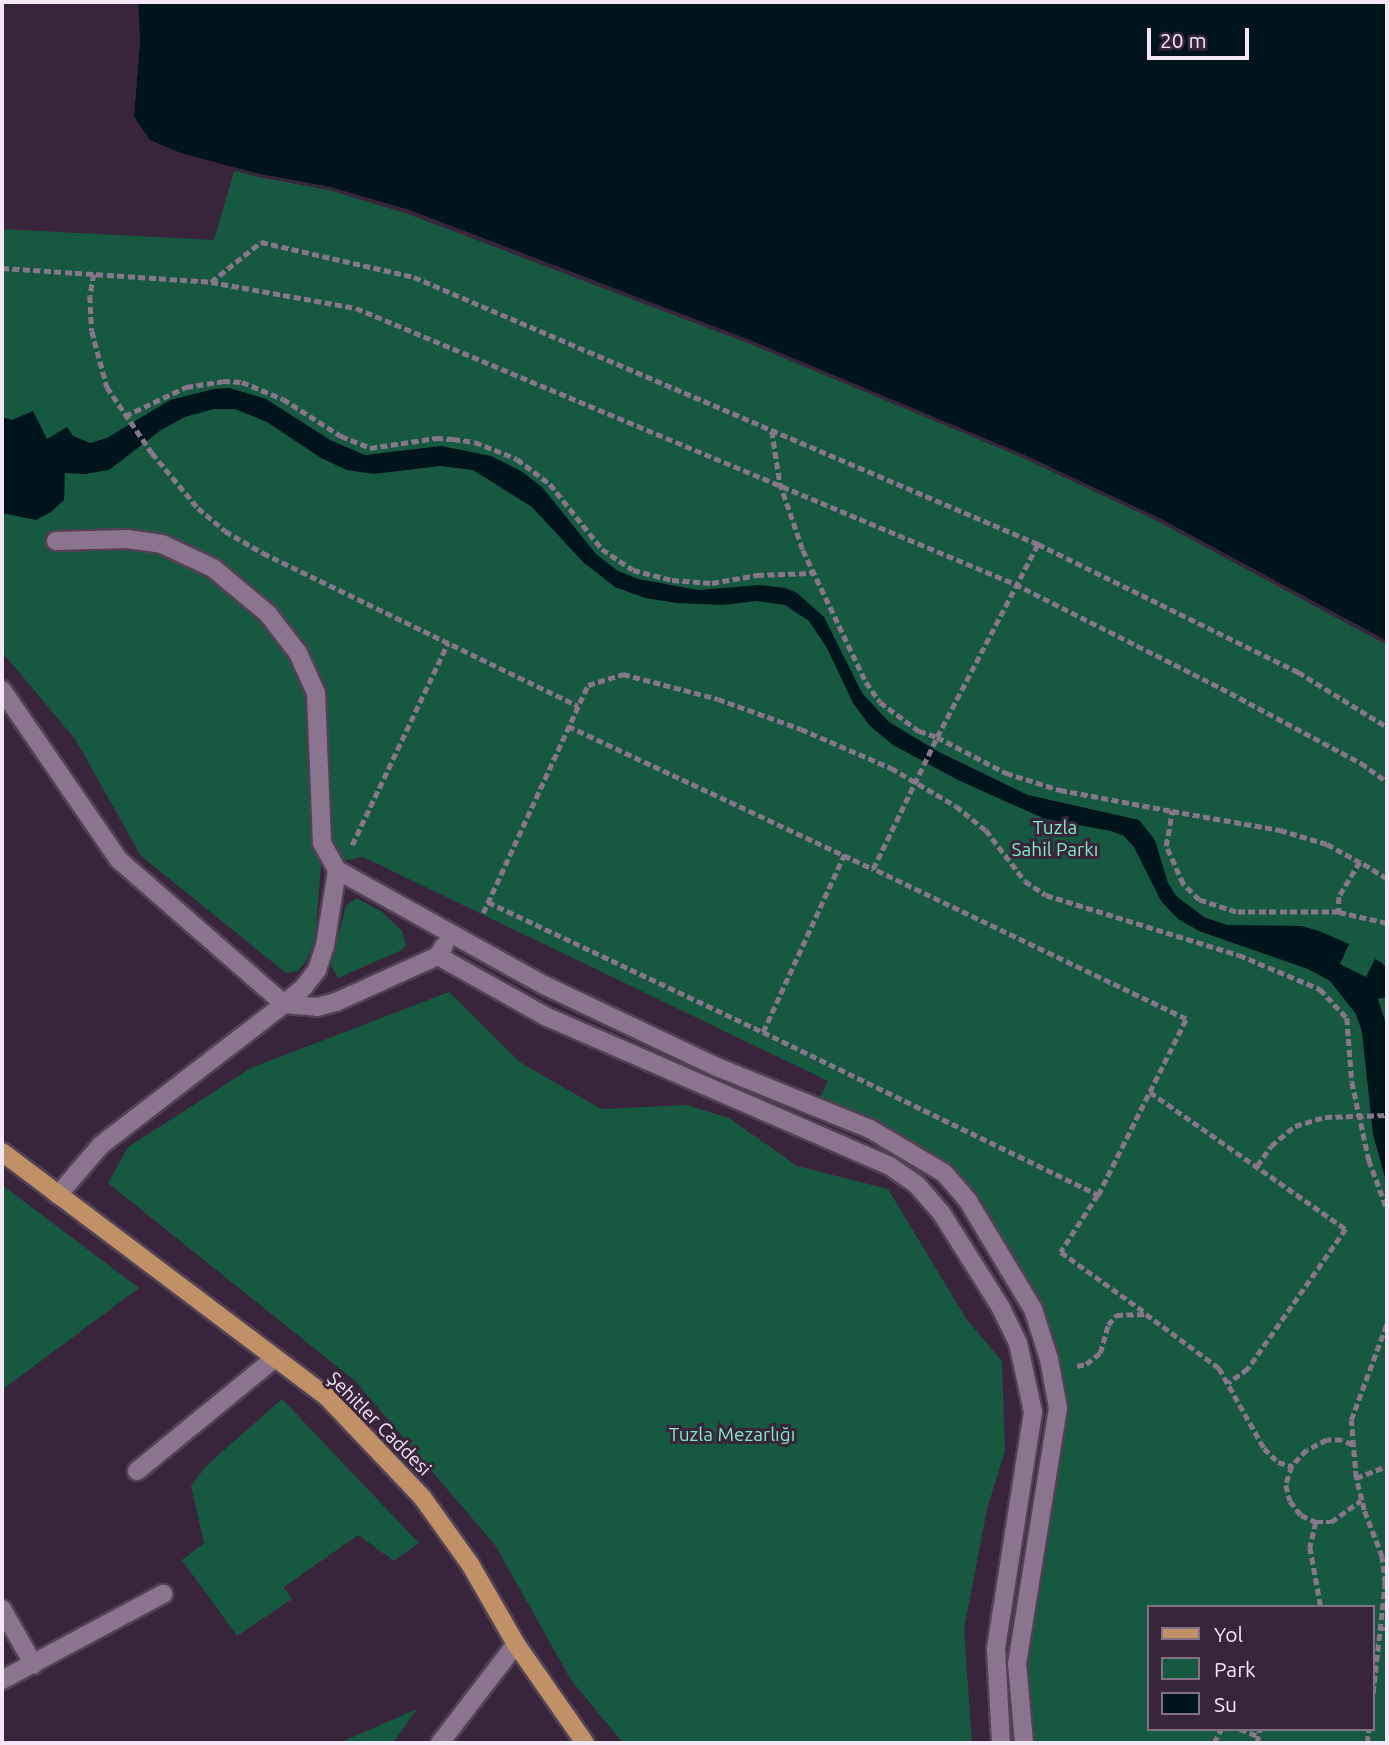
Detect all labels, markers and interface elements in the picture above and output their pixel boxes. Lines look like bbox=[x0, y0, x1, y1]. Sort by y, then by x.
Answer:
scale bar bbox=[1151, 14, 1252, 58]
text: 20 m bbox=[1160, 28, 1207, 52]
park label: Tuzla Sahil Parkı bbox=[1012, 817, 1098, 861]
street label: Şehitler Caddesi bbox=[322, 1367, 436, 1481]
park label: Tuzla Mezarlığı bbox=[669, 1424, 795, 1446]
legend bbox=[1148, 1605, 1375, 1731]
text: Yol bbox=[1214, 1622, 1243, 1646]
text: Park bbox=[1214, 1657, 1256, 1681]
text: Su bbox=[1214, 1692, 1237, 1716]

